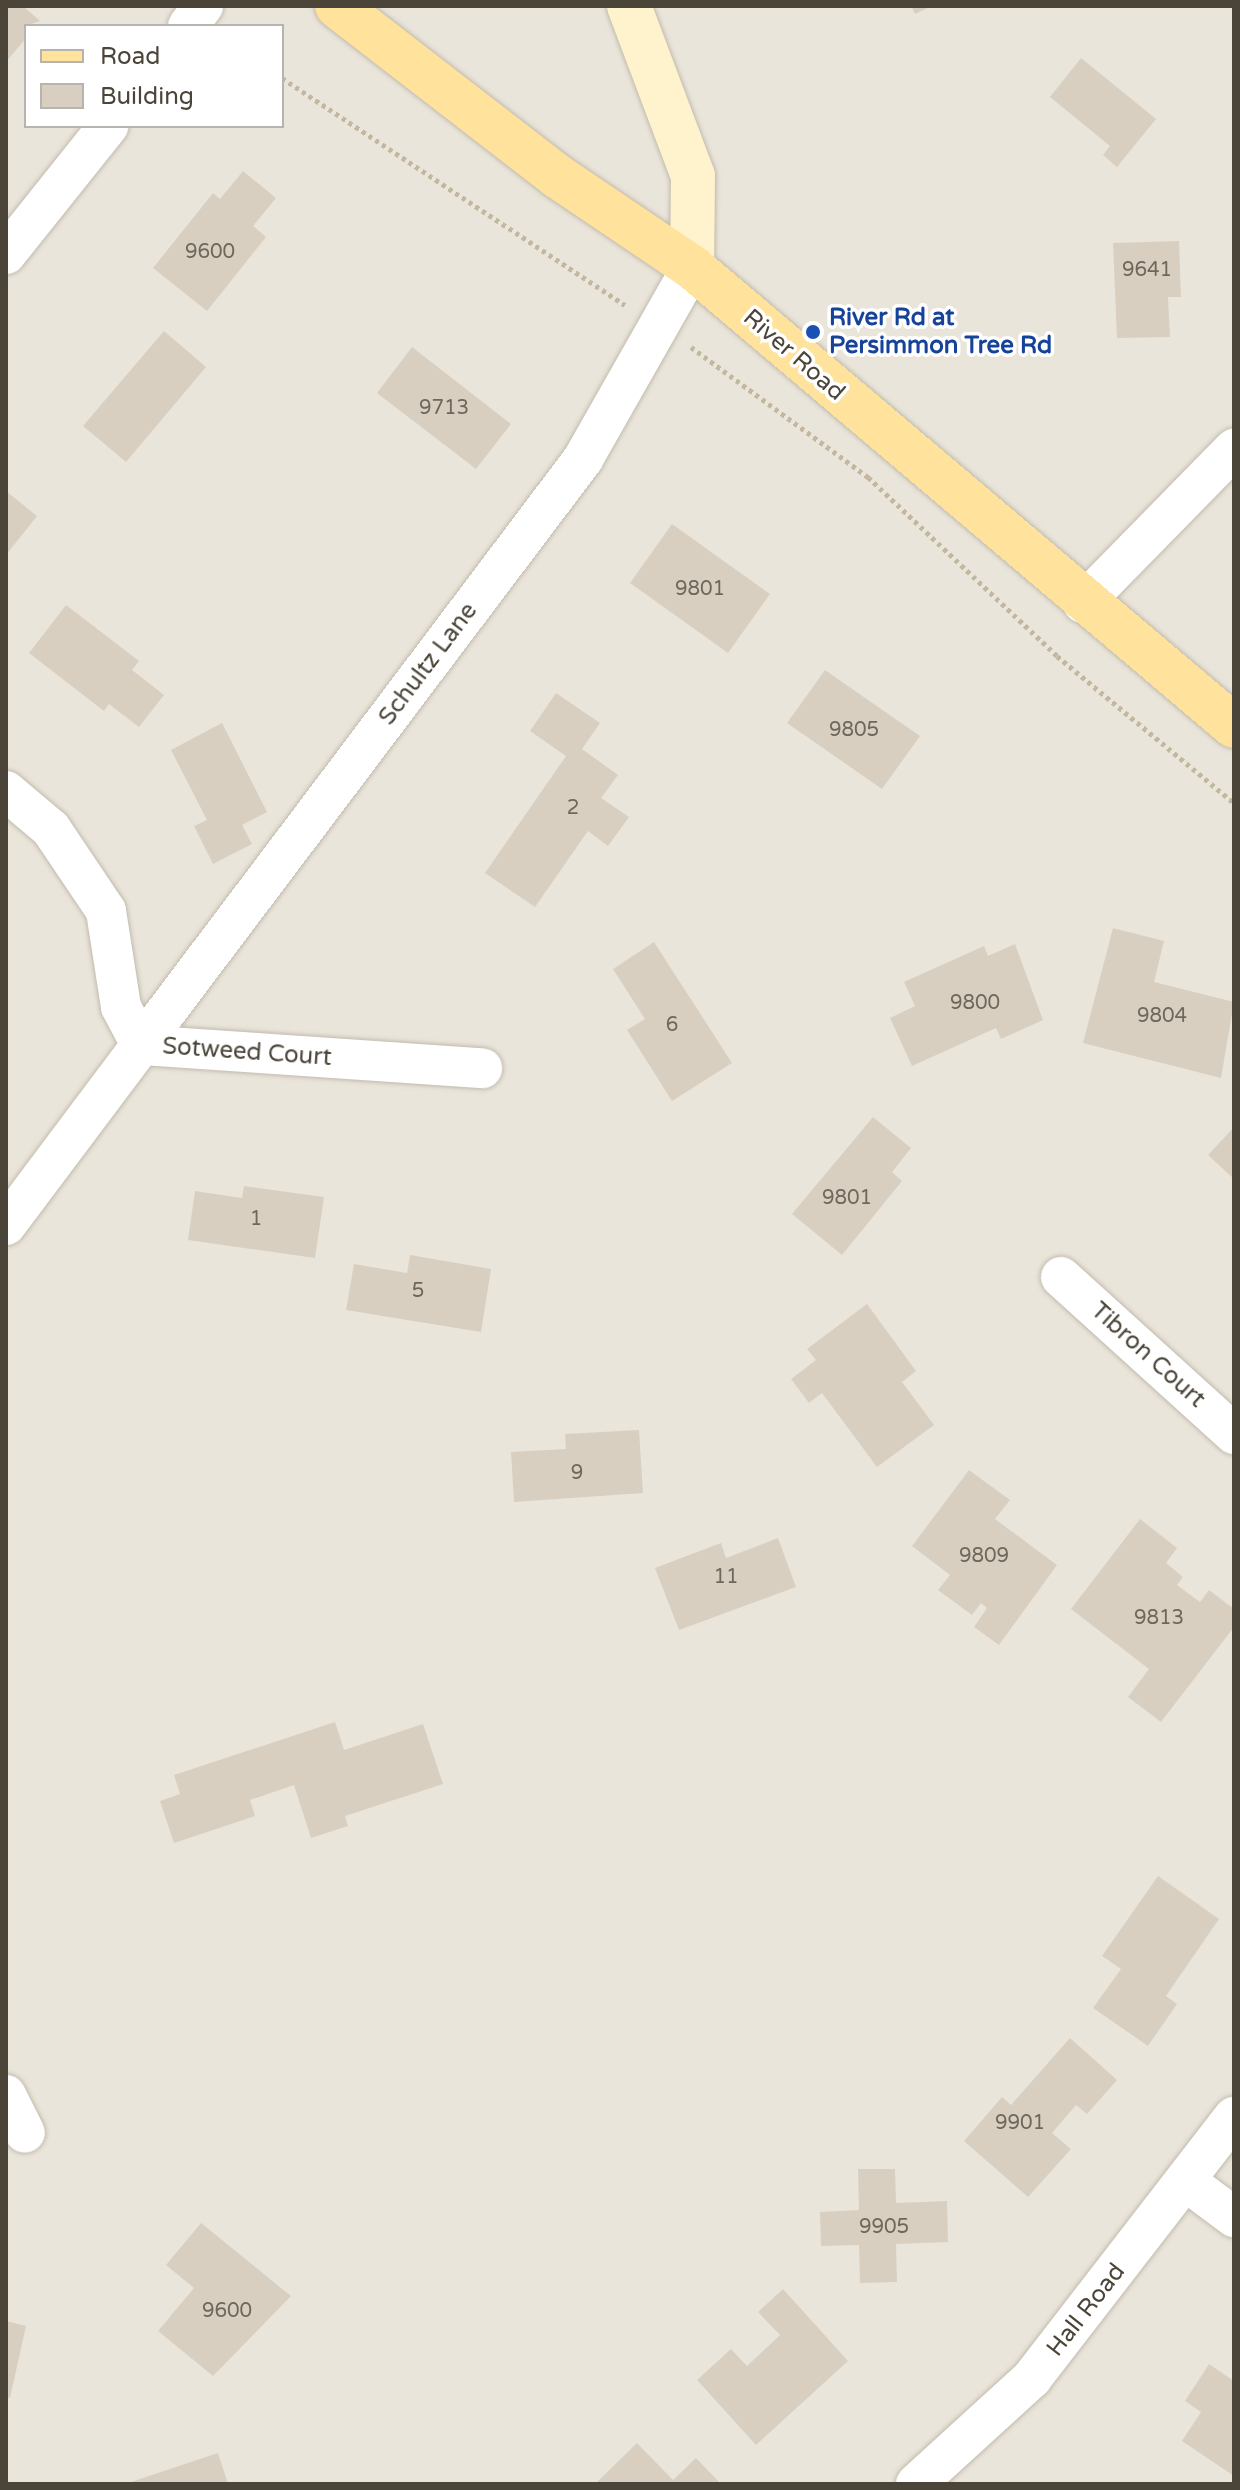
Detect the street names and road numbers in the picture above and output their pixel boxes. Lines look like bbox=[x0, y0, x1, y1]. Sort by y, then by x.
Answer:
street label: River Road bbox=[737, 303, 851, 407]
street label: Schultz Lane bbox=[373, 597, 483, 731]
street label: Sotweed Court bbox=[161, 1032, 333, 1072]
street label: Tibron Court bbox=[1085, 1296, 1211, 1414]
street label: Hall Road bbox=[1041, 2258, 1131, 2362]

